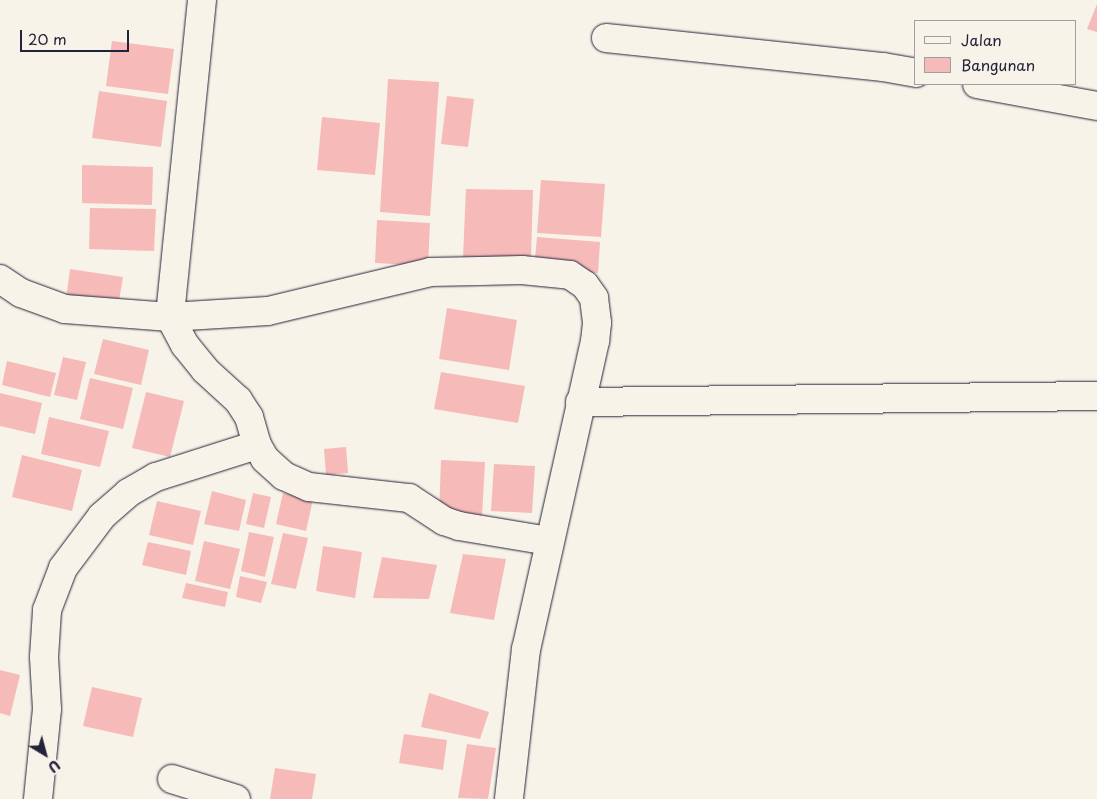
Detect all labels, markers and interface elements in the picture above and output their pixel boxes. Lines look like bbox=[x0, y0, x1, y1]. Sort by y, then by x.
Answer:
scale bar bbox=[22, 20, 131, 52]
legend bbox=[914, 20, 1077, 85]
text: 20 m bbox=[28, 27, 67, 50]
text: Jalan bbox=[961, 28, 1002, 51]
text: Bangunan bbox=[961, 53, 1035, 76]
north arrow bbox=[20, 729, 70, 779]
text: U bbox=[44, 755, 65, 778]

